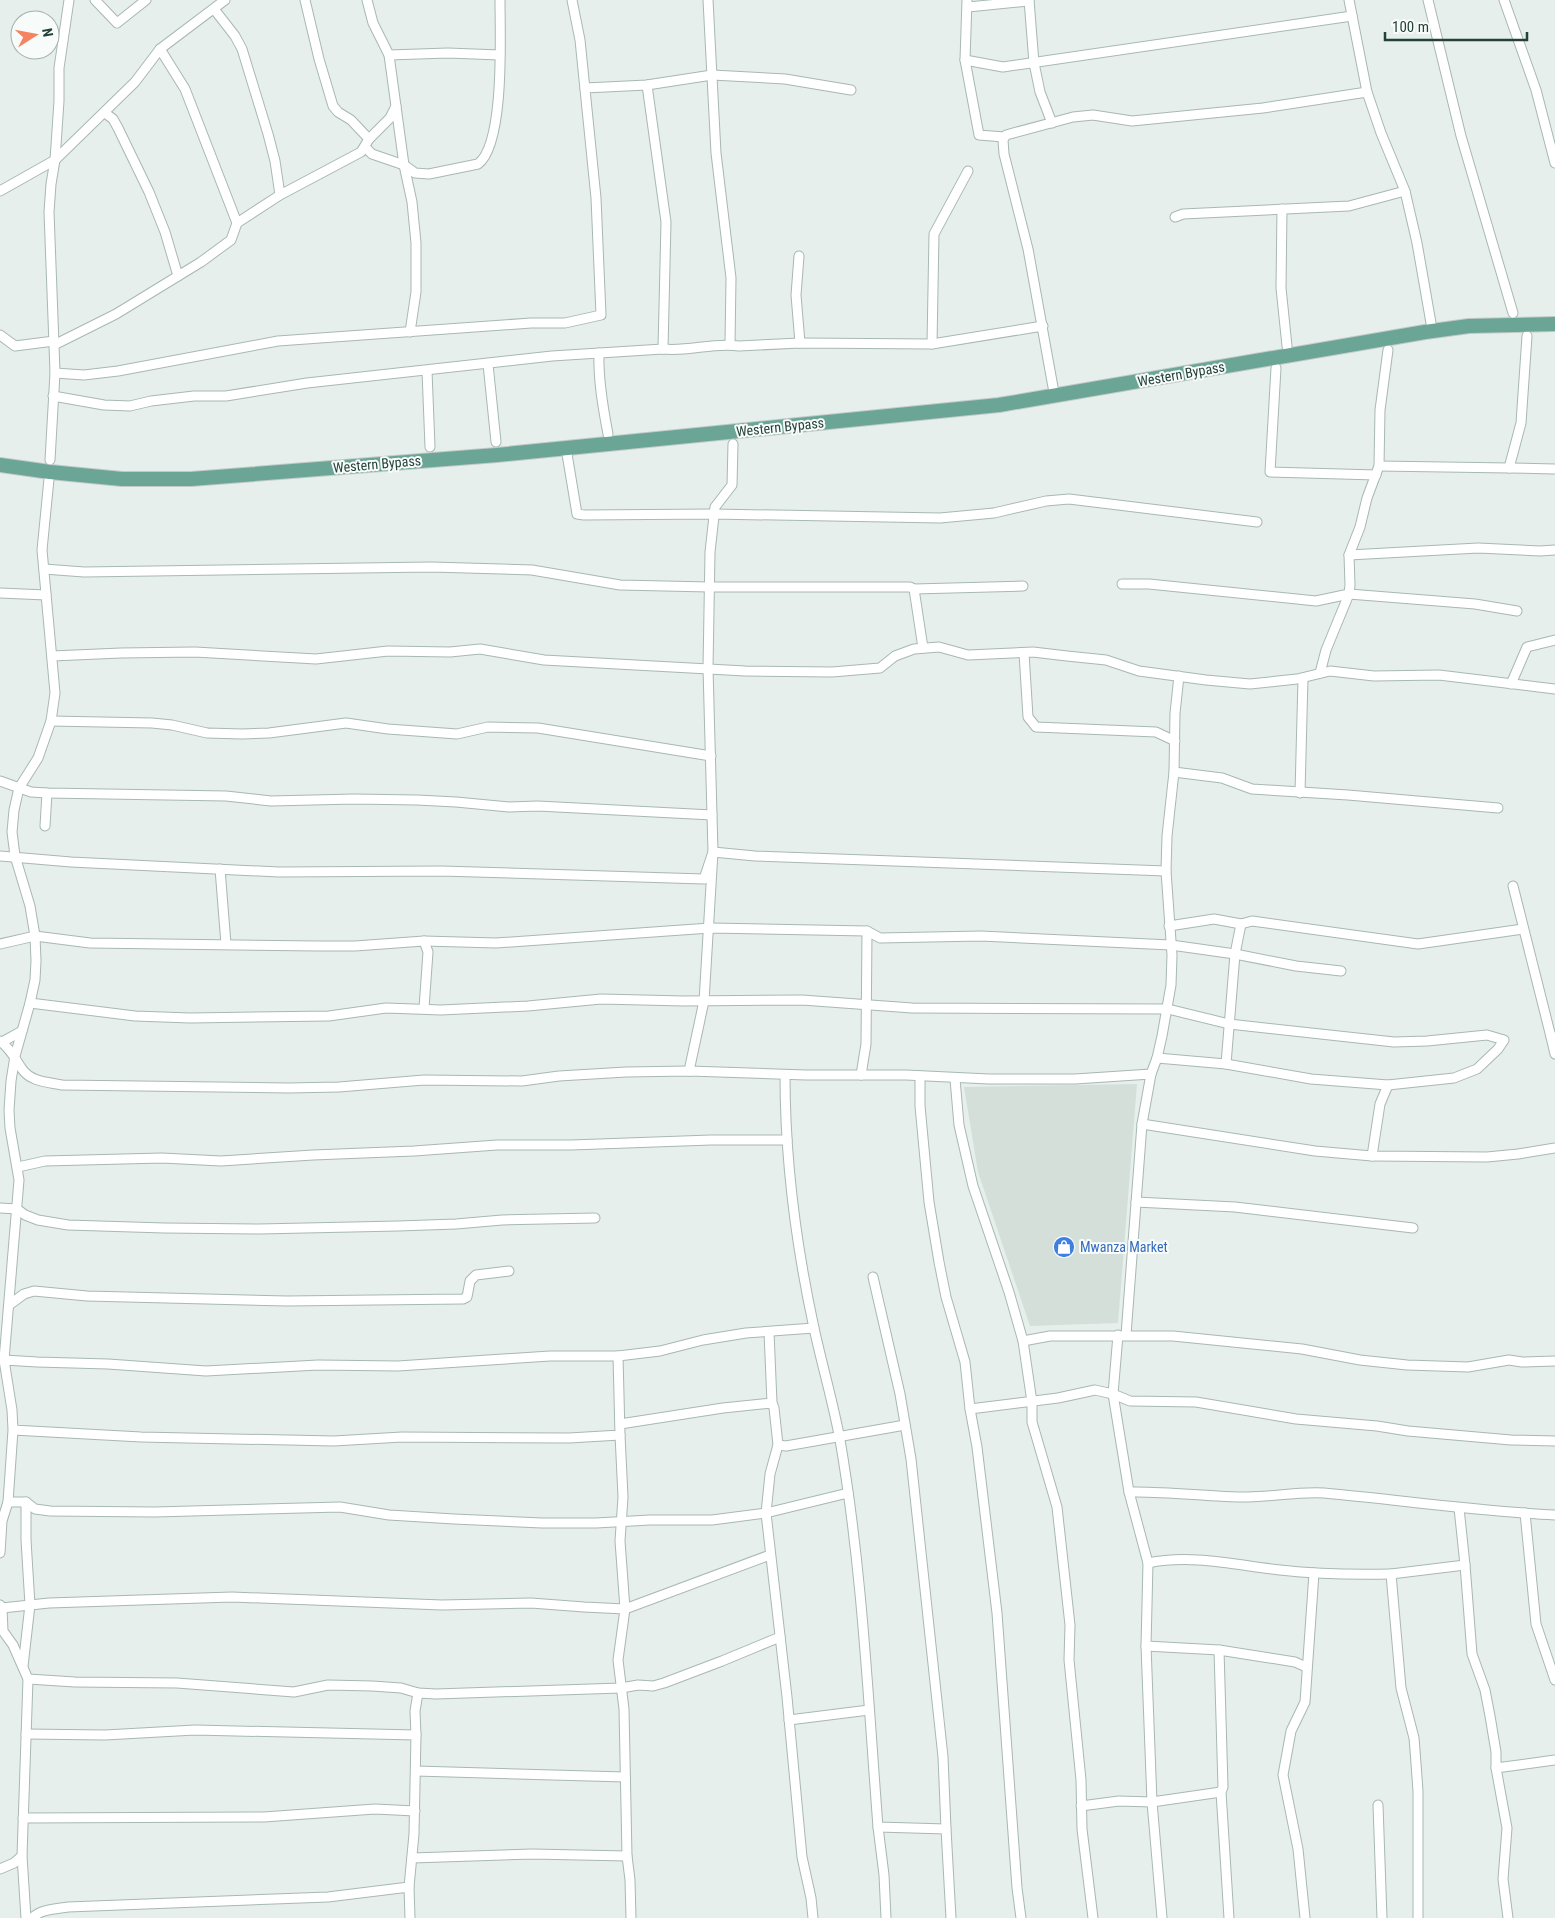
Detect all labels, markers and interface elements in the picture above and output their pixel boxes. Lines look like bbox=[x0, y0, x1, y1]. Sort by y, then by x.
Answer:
north arrow bbox=[10, 10, 60, 60]
scale bar bbox=[1385, 10, 1528, 42]
text: 100 m bbox=[1392, 18, 1429, 36]
text: N bbox=[39, 27, 56, 38]
street label: Western Bypass bbox=[1136, 358, 1226, 390]
street label: Western Bypass bbox=[735, 414, 825, 440]
street label: Western Bypass bbox=[332, 452, 422, 476]
shop icon: Mwanza Market bbox=[1052, 1235, 1076, 1259]
place label: Mwanza Market bbox=[1080, 1239, 1168, 1255]

